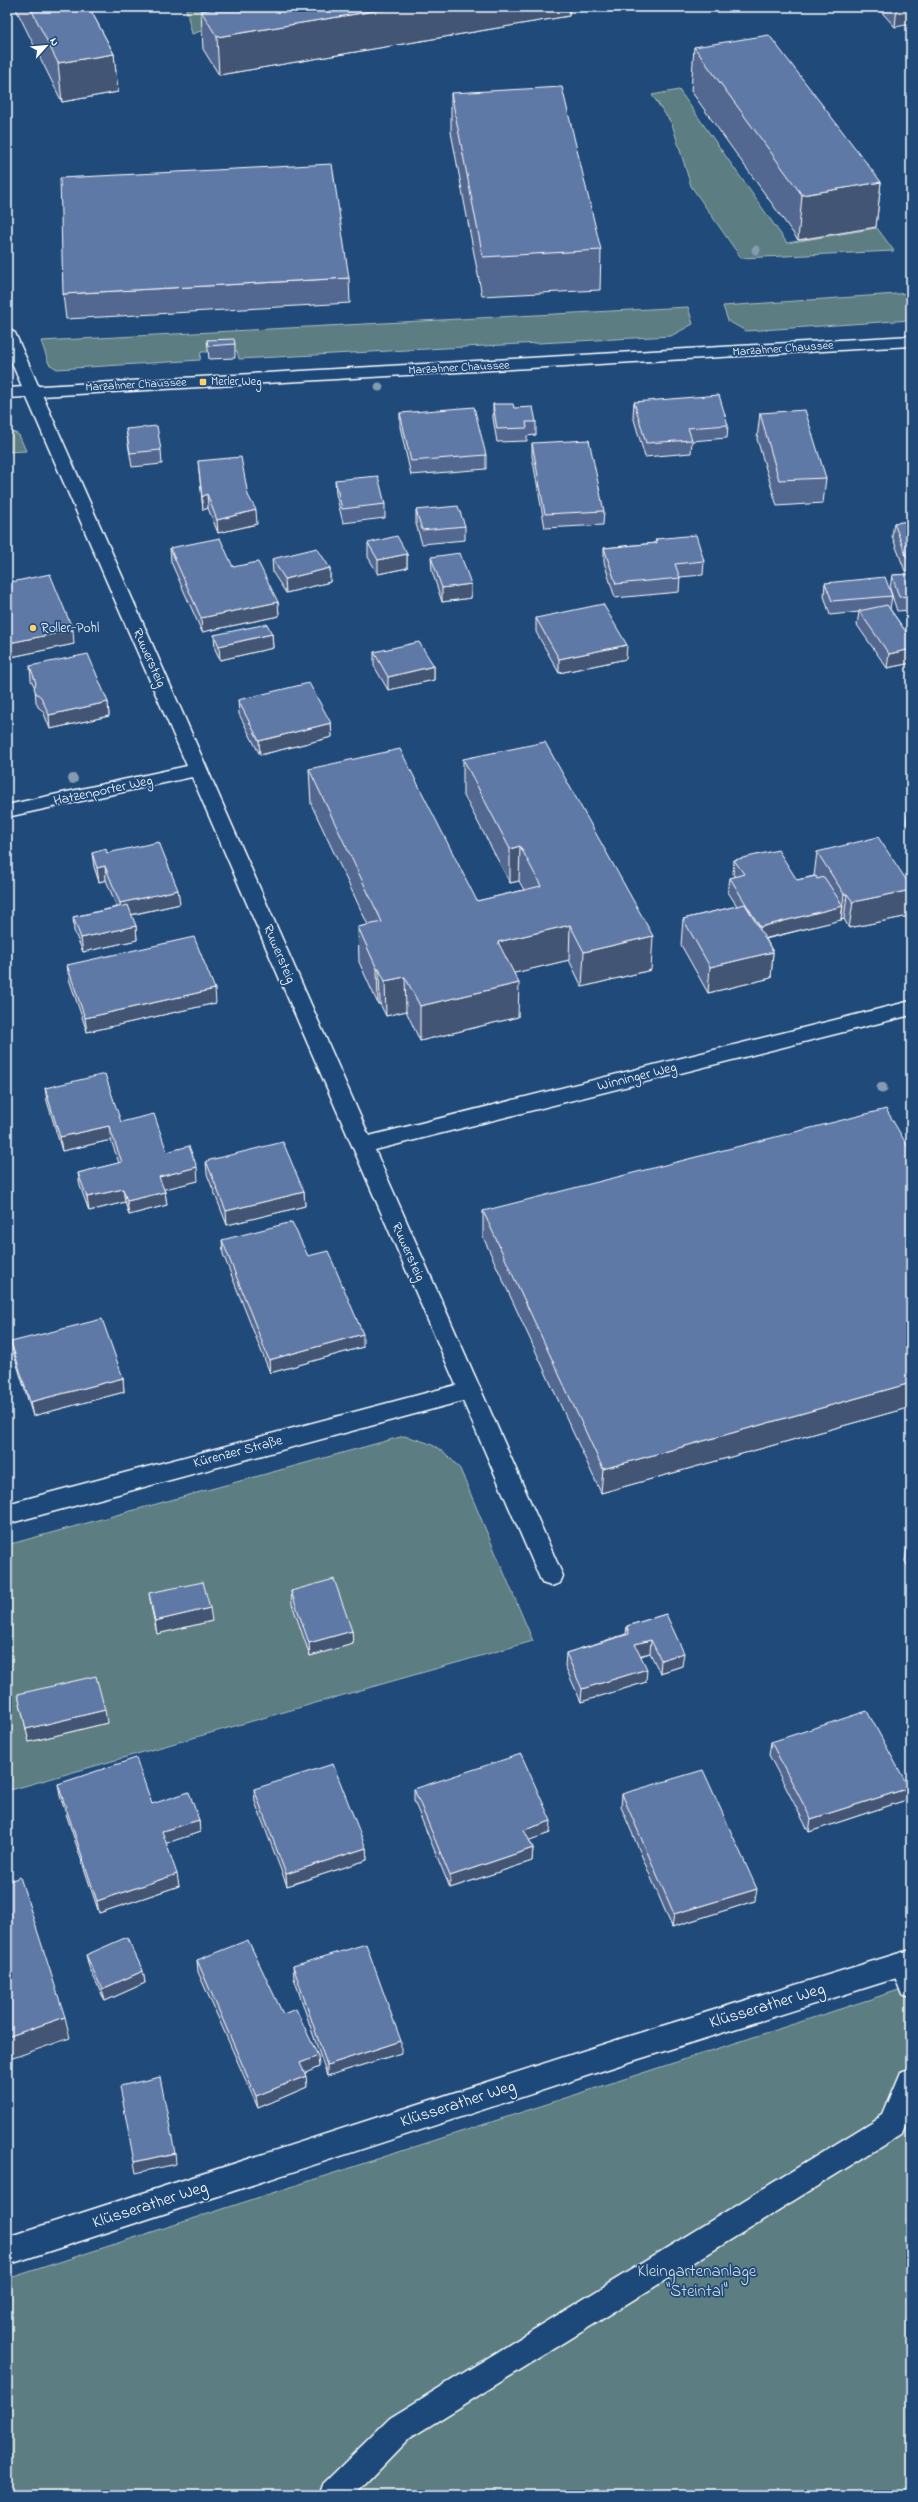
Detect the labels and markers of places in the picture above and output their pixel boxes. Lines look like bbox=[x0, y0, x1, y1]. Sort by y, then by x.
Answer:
place label: Merler Weg bbox=[211, 373, 262, 392]
marker: Merler Weg bbox=[198, 377, 208, 387]
place label: Roller-Pohl bbox=[41, 618, 99, 639]
marker: Roller-Pohl bbox=[28, 623, 38, 633]

